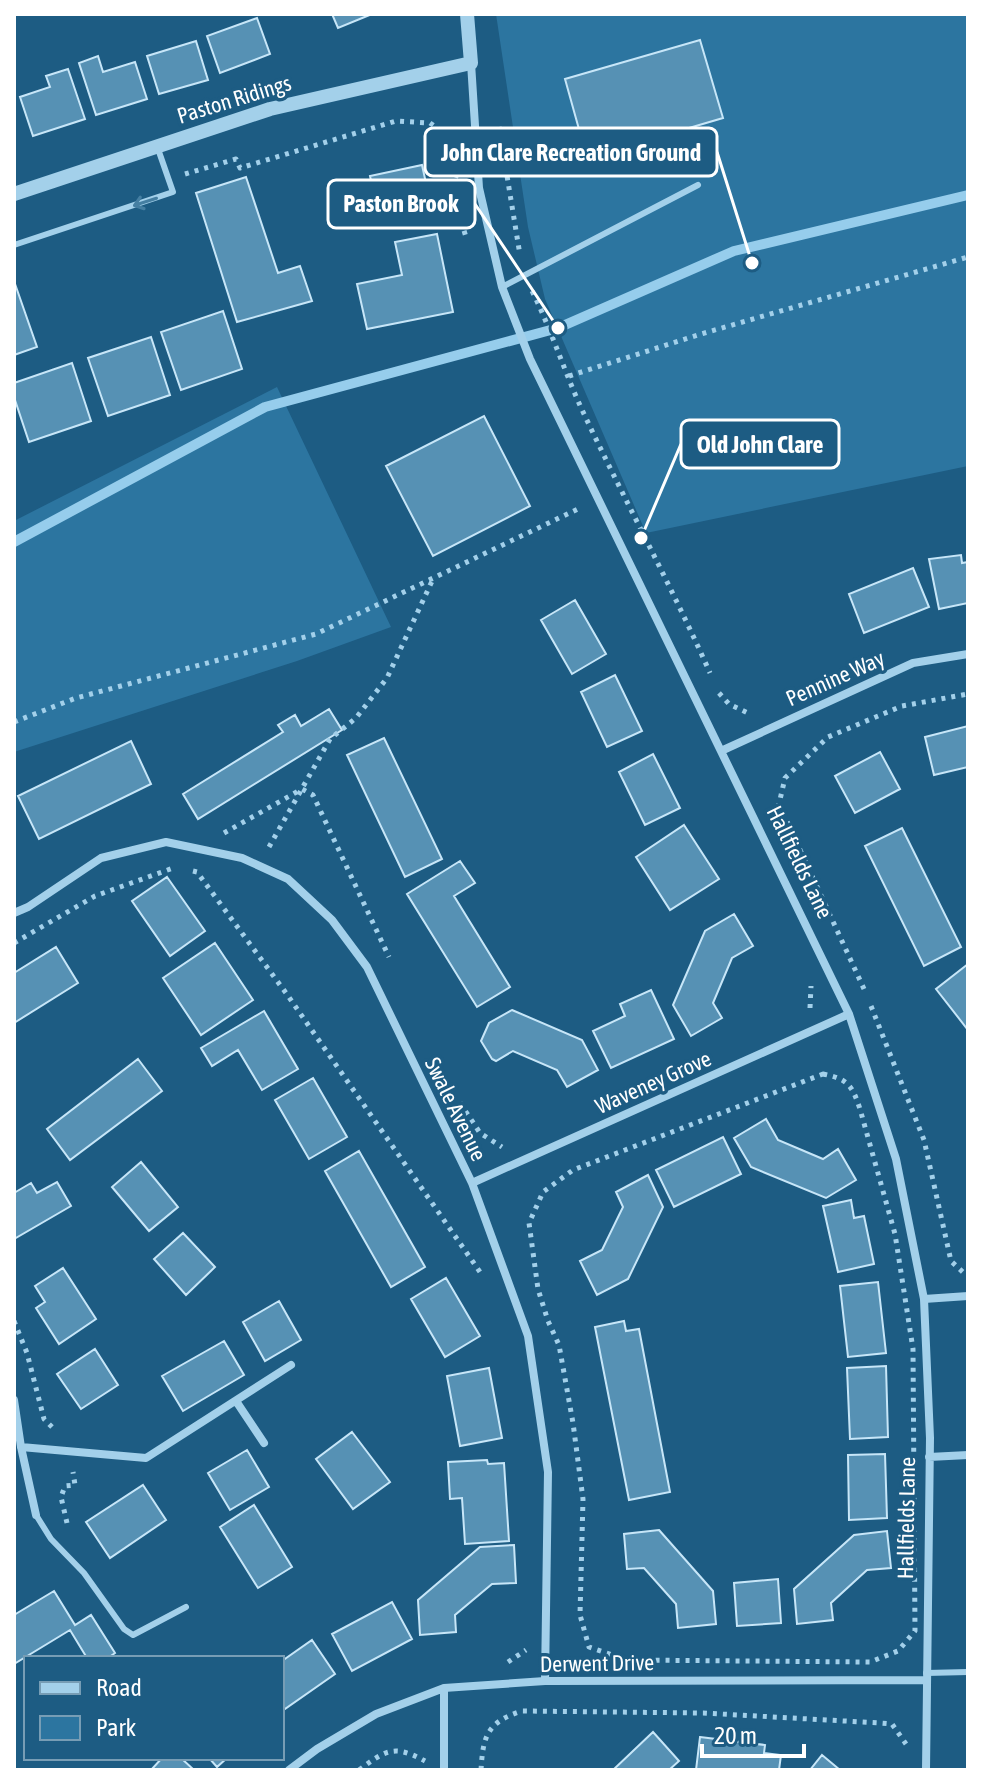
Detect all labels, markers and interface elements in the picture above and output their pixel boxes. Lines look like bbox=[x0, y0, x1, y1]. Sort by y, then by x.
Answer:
street label: Paston Ridings bbox=[174, 69, 294, 129]
callout: John Clare Recreation Ground bbox=[425, 128, 717, 176]
text: John Clare Recreation Ground bbox=[440, 139, 701, 166]
callout: Paston Brook bbox=[328, 180, 475, 228]
text: Paston Brook bbox=[343, 190, 459, 217]
one-way arrow bbox=[133, 195, 158, 210]
callout: Old John Clare bbox=[681, 420, 839, 468]
text: Old John Clare bbox=[697, 431, 823, 458]
street label: Pennine Way bbox=[782, 645, 888, 711]
street label: Hallfields Lane bbox=[762, 801, 838, 923]
street label: Waveney Grove bbox=[591, 1045, 715, 1119]
street label: Swale Avenue bbox=[420, 1053, 492, 1165]
street label: Hallfields Lane bbox=[892, 1457, 920, 1579]
street label: Derwent Drive bbox=[540, 1649, 654, 1677]
legend bbox=[24, 1656, 284, 1760]
text: Road bbox=[96, 1674, 142, 1701]
scale bar bbox=[702, 1708, 804, 1758]
text: Park bbox=[96, 1714, 137, 1741]
text: 20 m bbox=[714, 1722, 757, 1749]

